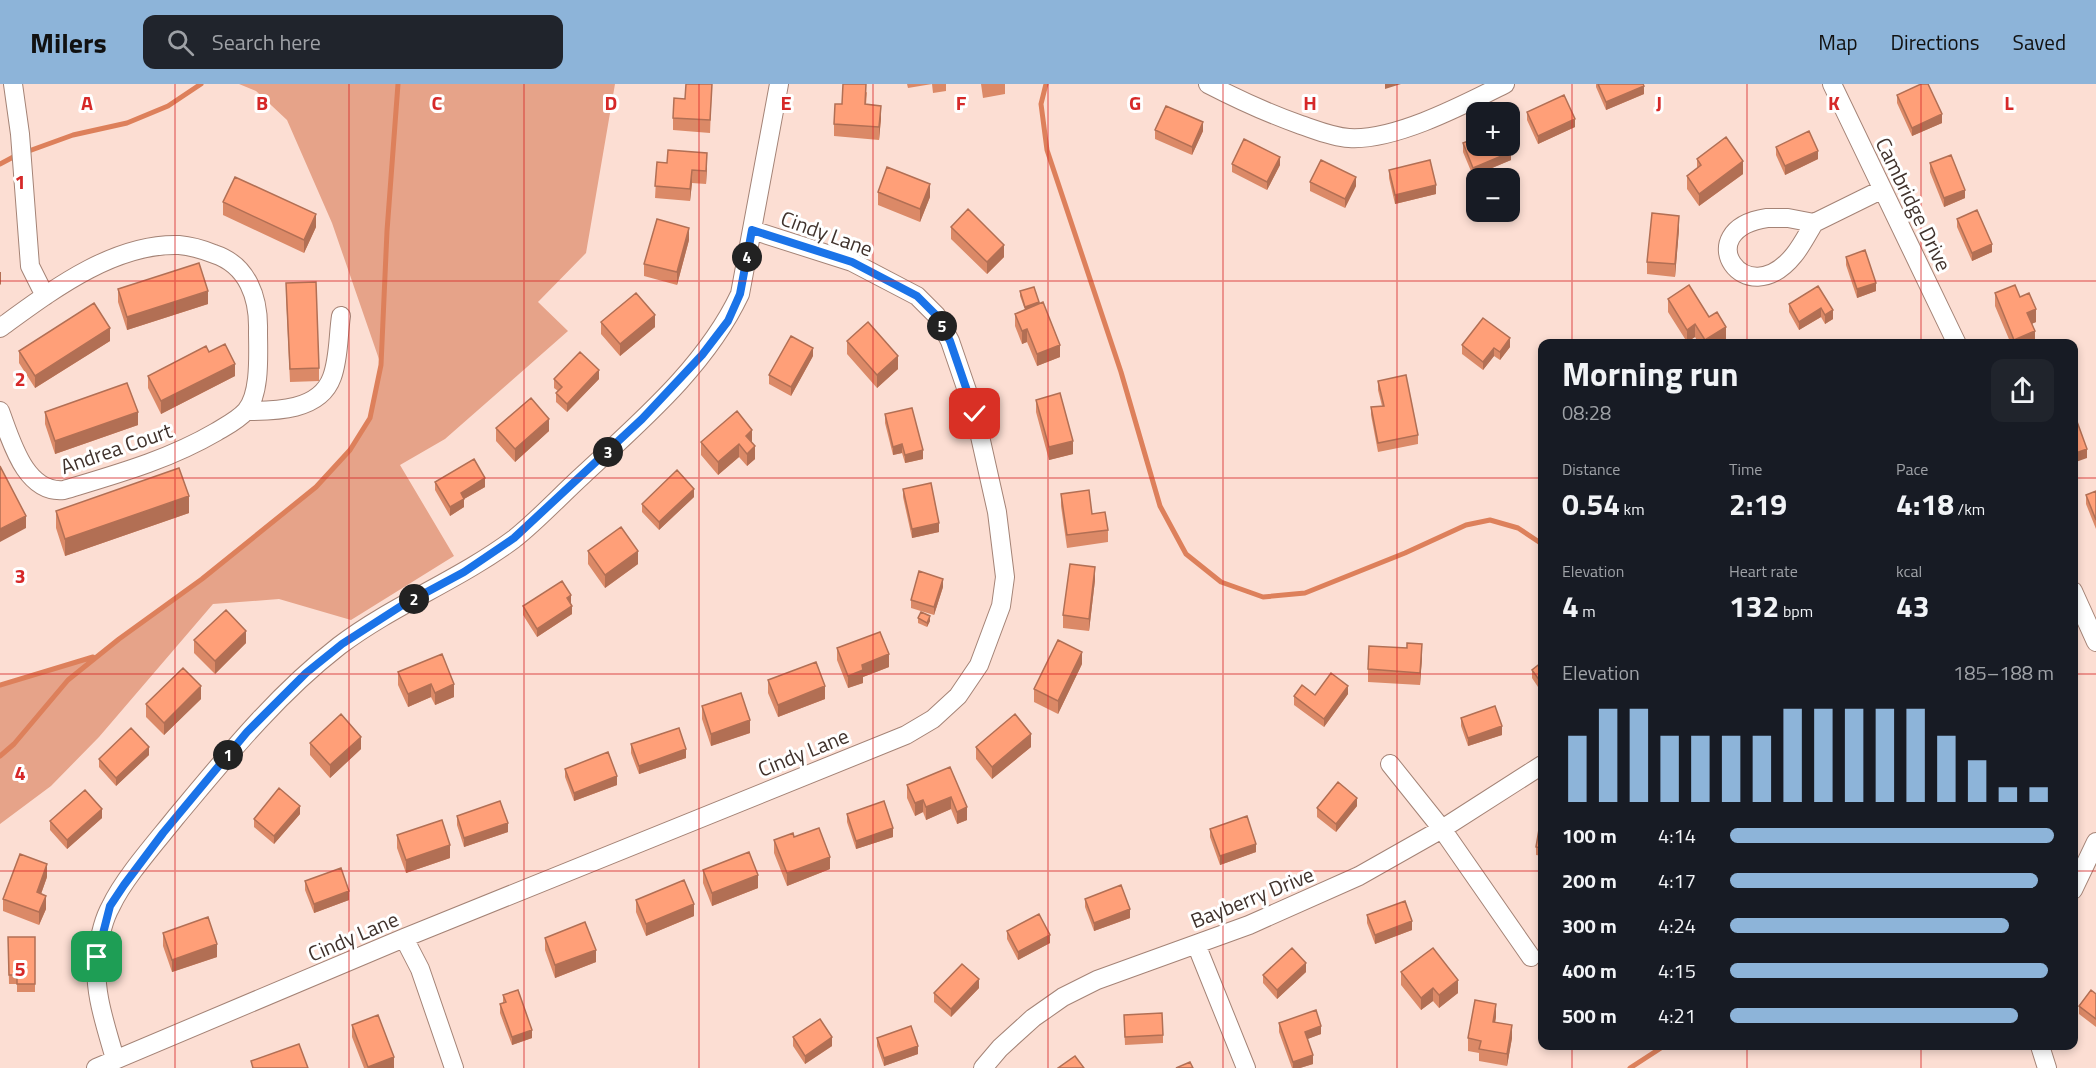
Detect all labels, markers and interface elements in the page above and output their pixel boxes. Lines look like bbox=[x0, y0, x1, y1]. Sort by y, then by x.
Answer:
search box bbox=[143, 15, 563, 69]
text: Milers bbox=[30, 21, 107, 64]
text: Search here bbox=[212, 25, 321, 59]
icon: search bbox=[164, 26, 197, 59]
text: Map bbox=[1818, 26, 1858, 58]
text: Directions bbox=[1891, 26, 1980, 58]
text: Saved bbox=[2013, 26, 2066, 58]
text: A bbox=[81, 87, 93, 118]
text: B bbox=[256, 87, 268, 118]
text: C bbox=[432, 87, 443, 118]
text: D bbox=[605, 87, 617, 118]
text: E bbox=[780, 87, 792, 118]
text: F bbox=[956, 87, 967, 118]
text: G bbox=[1129, 87, 1141, 118]
text: H bbox=[1303, 87, 1317, 118]
text: J bbox=[1656, 87, 1662, 118]
text: K bbox=[1828, 87, 1840, 118]
text: L bbox=[2004, 87, 2014, 118]
map controls bbox=[1466, 102, 1520, 222]
button: + bbox=[1466, 102, 1520, 156]
street label: Cambridge Drive bbox=[1868, 132, 1960, 276]
text: 1 bbox=[14, 166, 26, 197]
button: − bbox=[1466, 168, 1520, 222]
street label: Cindy Lane bbox=[777, 202, 877, 264]
pin: 4 bbox=[732, 242, 762, 272]
text: 4 bbox=[743, 245, 751, 269]
pin: 5 bbox=[927, 311, 957, 341]
text: 5 bbox=[938, 314, 946, 338]
text: Morning run bbox=[1562, 349, 1739, 399]
button: share bbox=[1991, 359, 2054, 422]
text: 2 bbox=[14, 363, 26, 394]
pin bbox=[949, 388, 1000, 439]
icon: check bbox=[958, 397, 991, 430]
text: 08:28 bbox=[1562, 397, 1611, 428]
street label: Andrea Court bbox=[56, 414, 177, 482]
pin: 3 bbox=[593, 437, 623, 467]
text: 3 bbox=[604, 440, 612, 464]
text: Distance bbox=[1562, 457, 1620, 481]
text: Time bbox=[1729, 457, 1762, 481]
text: Pace bbox=[1896, 457, 1928, 481]
text: 0.54 bbox=[1562, 481, 1620, 527]
text: 2:19 bbox=[1729, 481, 1787, 527]
text: 4:18 bbox=[1896, 481, 1954, 527]
text: km bbox=[1620, 497, 1645, 521]
text: /km bbox=[1954, 497, 1985, 521]
text: Elevation bbox=[1562, 559, 1624, 583]
text: Heart rate bbox=[1729, 559, 1798, 583]
text: kcal bbox=[1896, 559, 1922, 583]
text: 3 bbox=[14, 560, 26, 591]
text: 4 bbox=[1562, 583, 1579, 629]
text: 132 bbox=[1729, 583, 1779, 629]
text: 43 bbox=[1896, 583, 1930, 629]
pin: 2 bbox=[399, 584, 429, 614]
text: 2 bbox=[410, 587, 418, 611]
text: m bbox=[1579, 599, 1596, 623]
text: bpm bbox=[1779, 599, 1813, 623]
text: Elevation bbox=[1562, 657, 1640, 688]
text: 185–188 m bbox=[1953, 657, 2054, 688]
street label: Cindy Lane bbox=[753, 719, 853, 785]
pin: 1 bbox=[213, 740, 243, 770]
text: 1 bbox=[224, 743, 232, 767]
text: 4 bbox=[14, 757, 26, 788]
text: 100 m bbox=[1562, 820, 1617, 851]
text: 4:14 bbox=[1658, 820, 1696, 851]
street label: Bayberry Drive bbox=[1186, 858, 1318, 936]
text: 200 m bbox=[1562, 865, 1617, 896]
text: 4:17 bbox=[1658, 865, 1696, 896]
street label: Cindy Lane bbox=[303, 903, 403, 969]
text: 300 m bbox=[1562, 910, 1617, 941]
text: 4:24 bbox=[1658, 910, 1696, 941]
pin bbox=[71, 931, 122, 982]
icon: arrive bbox=[80, 940, 113, 973]
text: 5 bbox=[14, 953, 26, 984]
text: 400 m bbox=[1562, 955, 1617, 986]
text: 4:15 bbox=[1658, 955, 1696, 986]
text: 500 m bbox=[1562, 1000, 1617, 1031]
text: 4:21 bbox=[1658, 1000, 1696, 1031]

